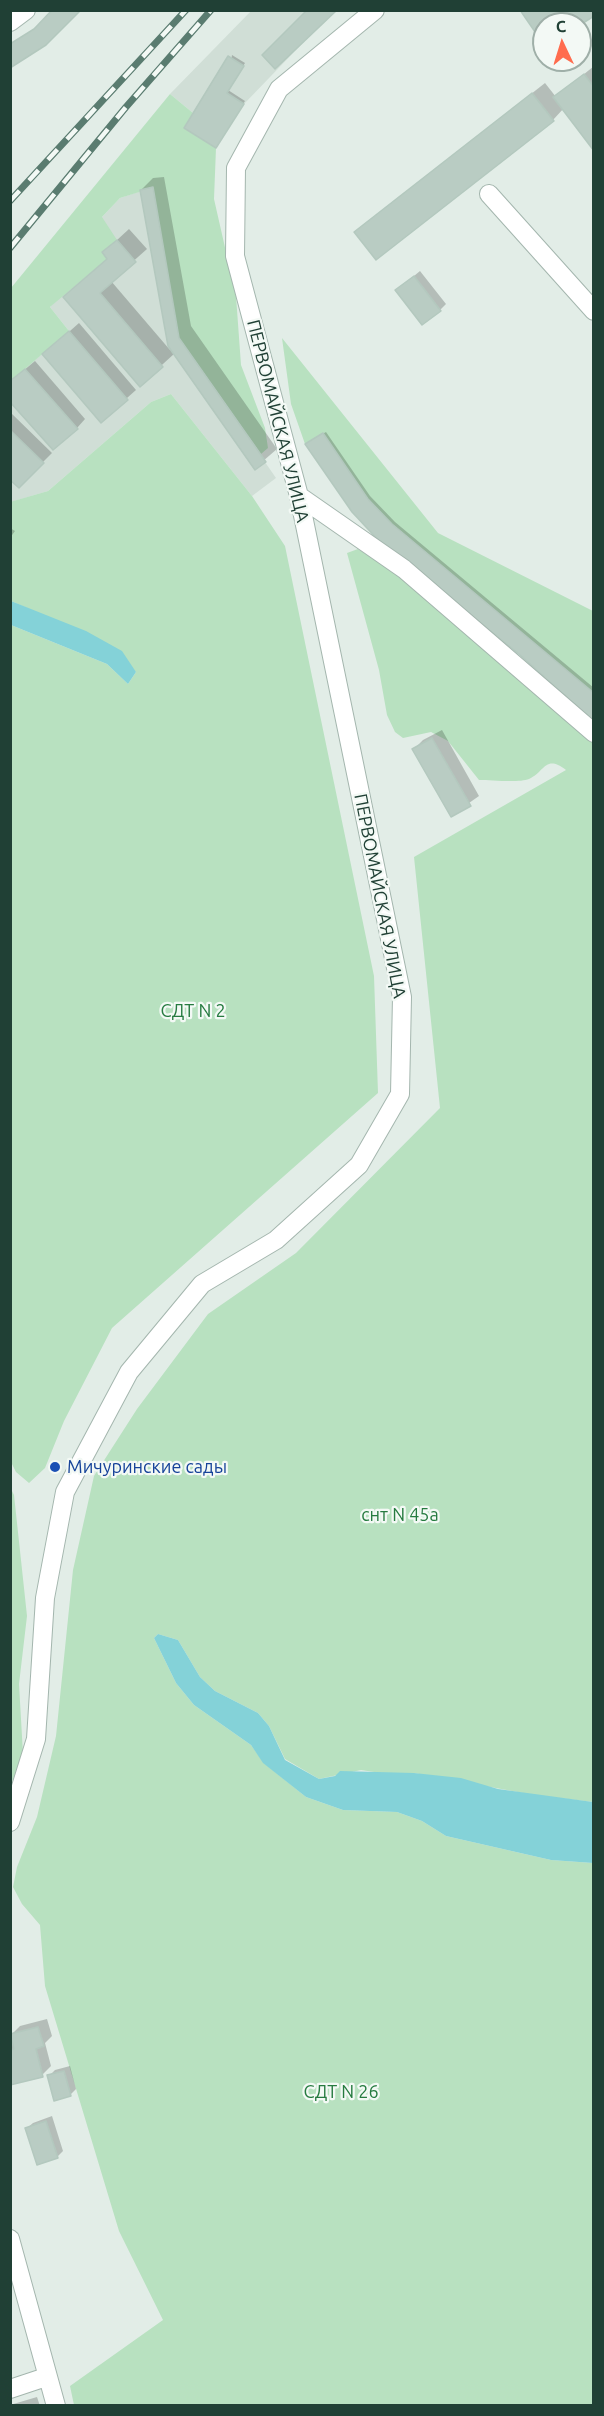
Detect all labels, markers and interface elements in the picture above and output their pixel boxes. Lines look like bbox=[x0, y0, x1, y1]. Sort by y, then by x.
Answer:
north arrow bbox=[532, 12, 592, 72]
text: С bbox=[555, 17, 567, 35]
street label: ПЕРВОМАЙСКАЯ УЛИЦА bbox=[242, 317, 314, 525]
street label: ПЕРВОМАЙСКАЯ УЛИЦА bbox=[350, 792, 410, 1000]
park label: СДТ N 2 bbox=[160, 1000, 226, 1022]
place label: Мичуринские сады bbox=[67, 1456, 227, 1478]
marker: Мичуринские сады bbox=[48, 1460, 62, 1474]
park label: снт N 45а bbox=[361, 1504, 439, 1526]
park label: СДТ N 26 bbox=[303, 2081, 379, 2103]

